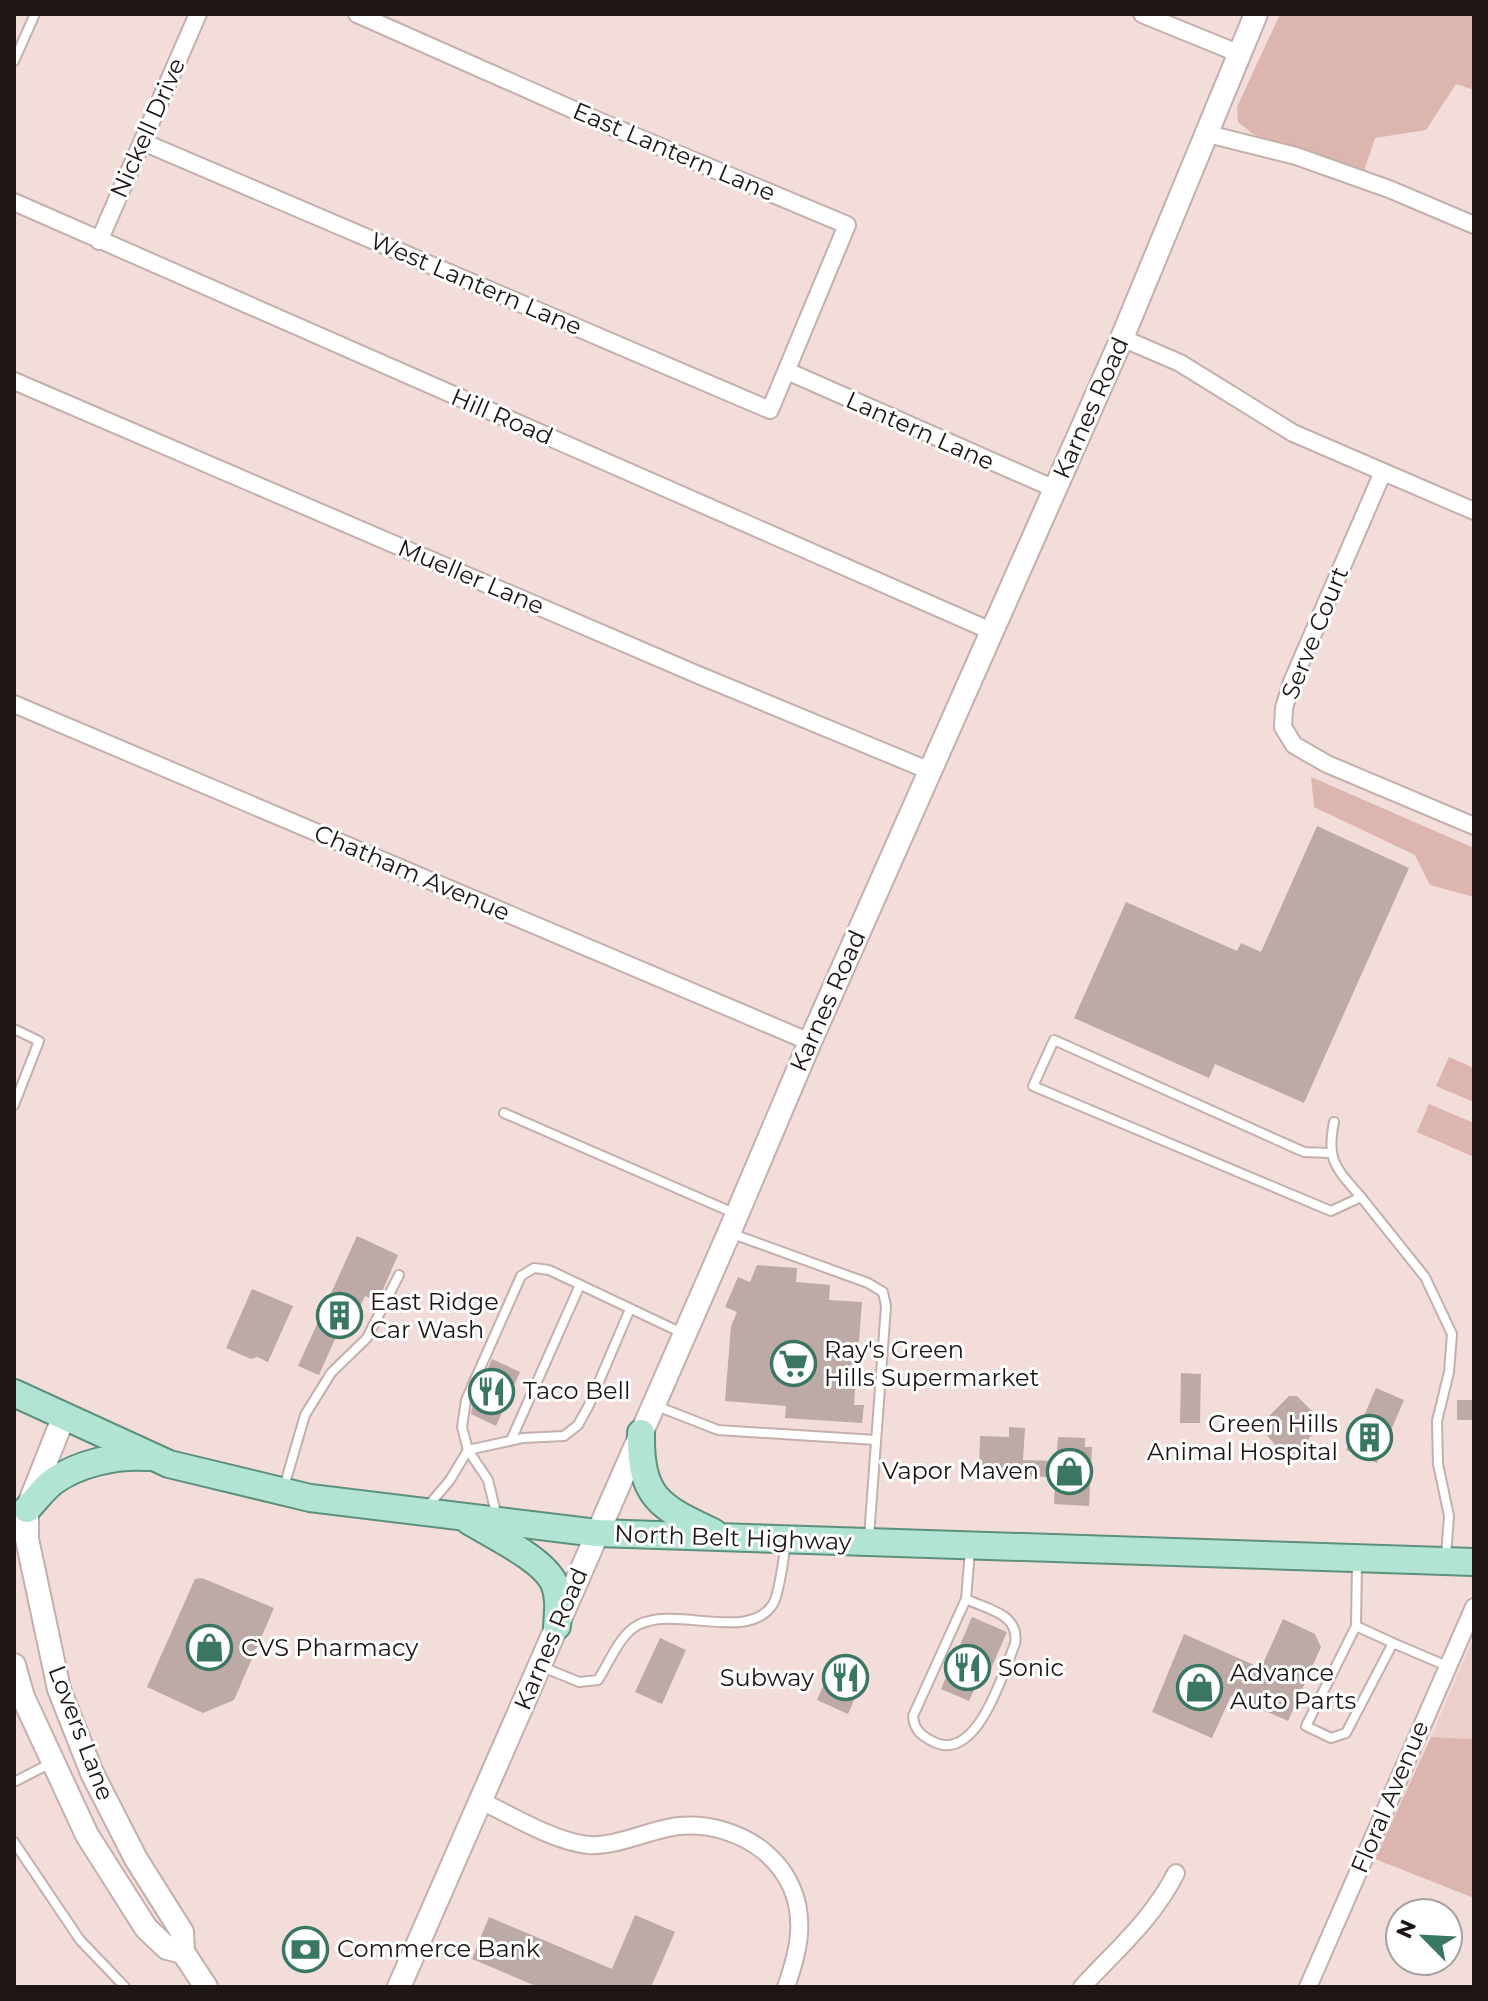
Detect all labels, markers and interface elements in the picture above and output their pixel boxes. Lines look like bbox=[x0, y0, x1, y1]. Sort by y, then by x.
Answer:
street label: Nickell Drive bbox=[104, 54, 191, 202]
street label: East Lantern Lane bbox=[569, 96, 780, 207]
street label: West Lantern Lane bbox=[366, 226, 586, 341]
street label: Karnes Road bbox=[1046, 333, 1135, 483]
street label: Hill Road bbox=[447, 382, 558, 451]
street label: Lantern Lane bbox=[842, 385, 999, 476]
street label: Mueller Lane bbox=[394, 533, 549, 620]
street label: Serve Court bbox=[1275, 562, 1354, 703]
street label: Chatham Avenue bbox=[310, 818, 514, 927]
street label: Karnes Road bbox=[783, 926, 872, 1076]
place label: East Ridge Car Wash bbox=[370, 1287, 499, 1344]
building icon: East Ridge Car Wash bbox=[315, 1292, 363, 1340]
place label: Ray's Green Hills Supermarket bbox=[824, 1335, 1039, 1392]
supermarket icon: Ray's Green Hills Supermarket bbox=[769, 1340, 817, 1388]
restaurant icon: Taco Bell bbox=[468, 1367, 516, 1415]
place label: Taco Bell bbox=[523, 1376, 630, 1405]
place label: Green Hills Animal Hospital bbox=[1147, 1409, 1338, 1466]
building icon: Green Hills Animal Hospital bbox=[1345, 1414, 1393, 1462]
shop icon: Vapor Maven bbox=[1046, 1447, 1094, 1495]
place label: Vapor Maven bbox=[882, 1456, 1039, 1485]
street label: North Belt Highway bbox=[614, 1519, 852, 1556]
street label: Karnes Road bbox=[508, 1563, 594, 1714]
shop icon: CVS Pharmacy bbox=[186, 1624, 234, 1672]
place label: CVS Pharmacy bbox=[241, 1633, 418, 1662]
restaurant icon: Sonic bbox=[943, 1644, 991, 1692]
place label: Sonic bbox=[998, 1653, 1064, 1682]
restaurant icon: Subway bbox=[821, 1654, 869, 1702]
place label: Advance Auto Parts bbox=[1230, 1658, 1356, 1715]
street label: Lovers Lane bbox=[42, 1661, 121, 1804]
place label: Subway bbox=[720, 1663, 814, 1692]
shop icon: Advance Auto Parts bbox=[1175, 1663, 1223, 1711]
street label: Floral Avenue bbox=[1344, 1716, 1435, 1877]
north arrow bbox=[1384, 1897, 1464, 1977]
text: N bbox=[1390, 1915, 1422, 1943]
bank icon: Commerce Bank bbox=[282, 1925, 330, 1973]
place label: Commerce Bank bbox=[337, 1934, 541, 1963]

